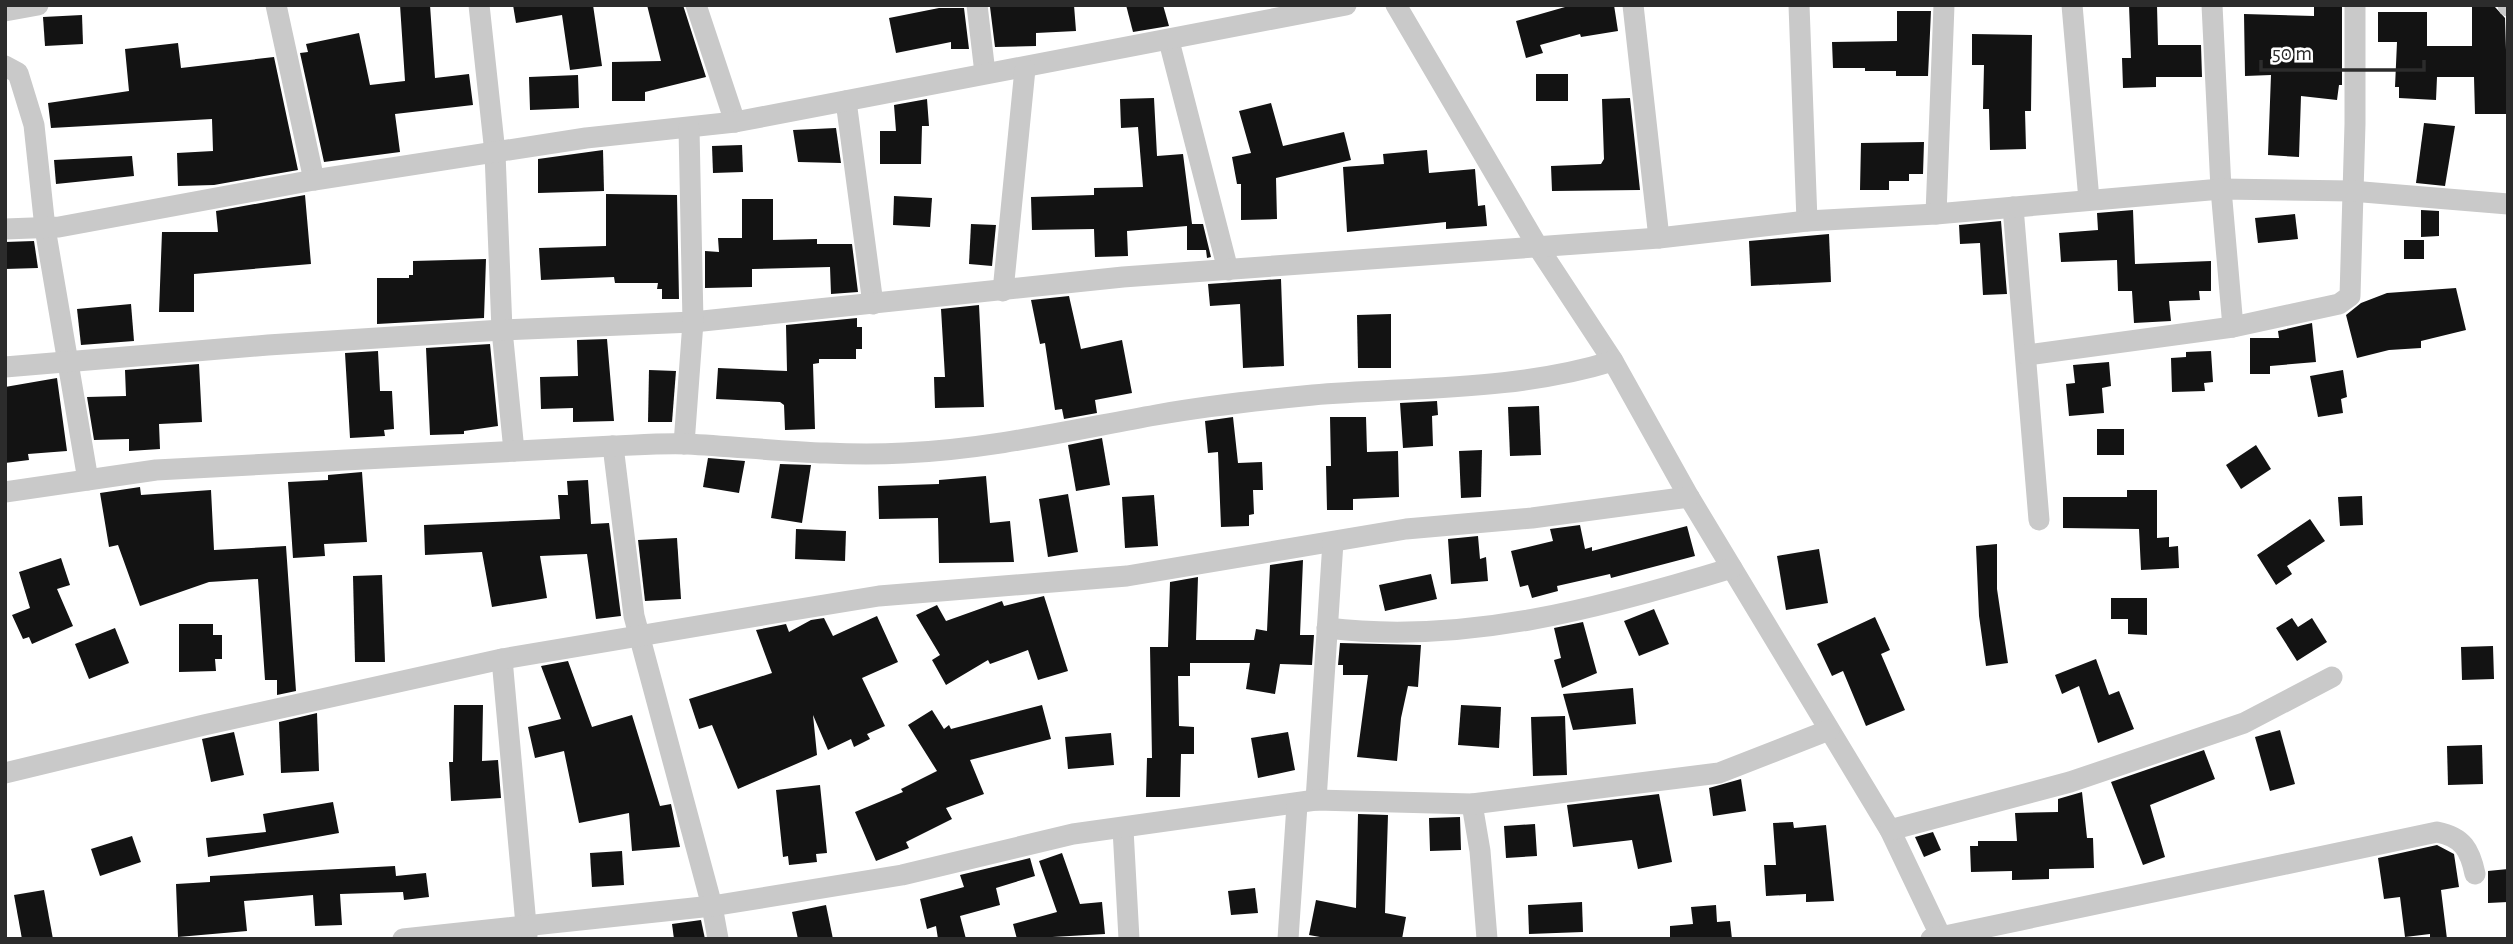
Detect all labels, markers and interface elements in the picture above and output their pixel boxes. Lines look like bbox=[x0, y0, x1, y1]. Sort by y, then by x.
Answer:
scale bar bbox=[2261, 28, 2424, 72]
text: 50 m bbox=[2272, 43, 2312, 64]

